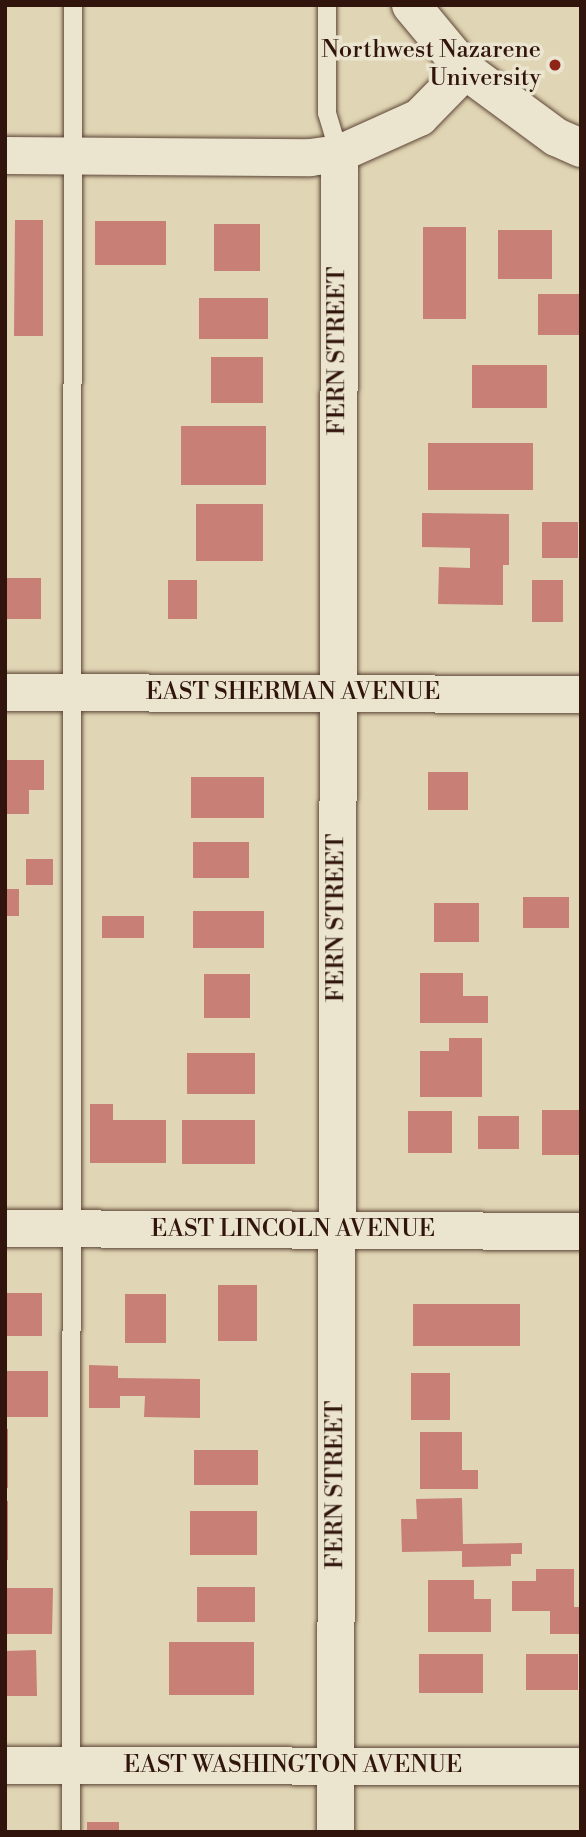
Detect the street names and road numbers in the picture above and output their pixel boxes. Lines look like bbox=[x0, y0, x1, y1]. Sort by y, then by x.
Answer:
street label: FERN STREET bbox=[324, 267, 352, 435]
street label: EAST SHERMAN AVENUE bbox=[146, 679, 440, 707]
street label: FERN STREET bbox=[323, 834, 351, 1002]
street label: EAST LINCOLN AVENUE bbox=[151, 1216, 435, 1244]
street label: FERN STREET bbox=[322, 1401, 350, 1569]
street label: EAST WASHINGTON AVENUE bbox=[124, 1752, 462, 1780]

